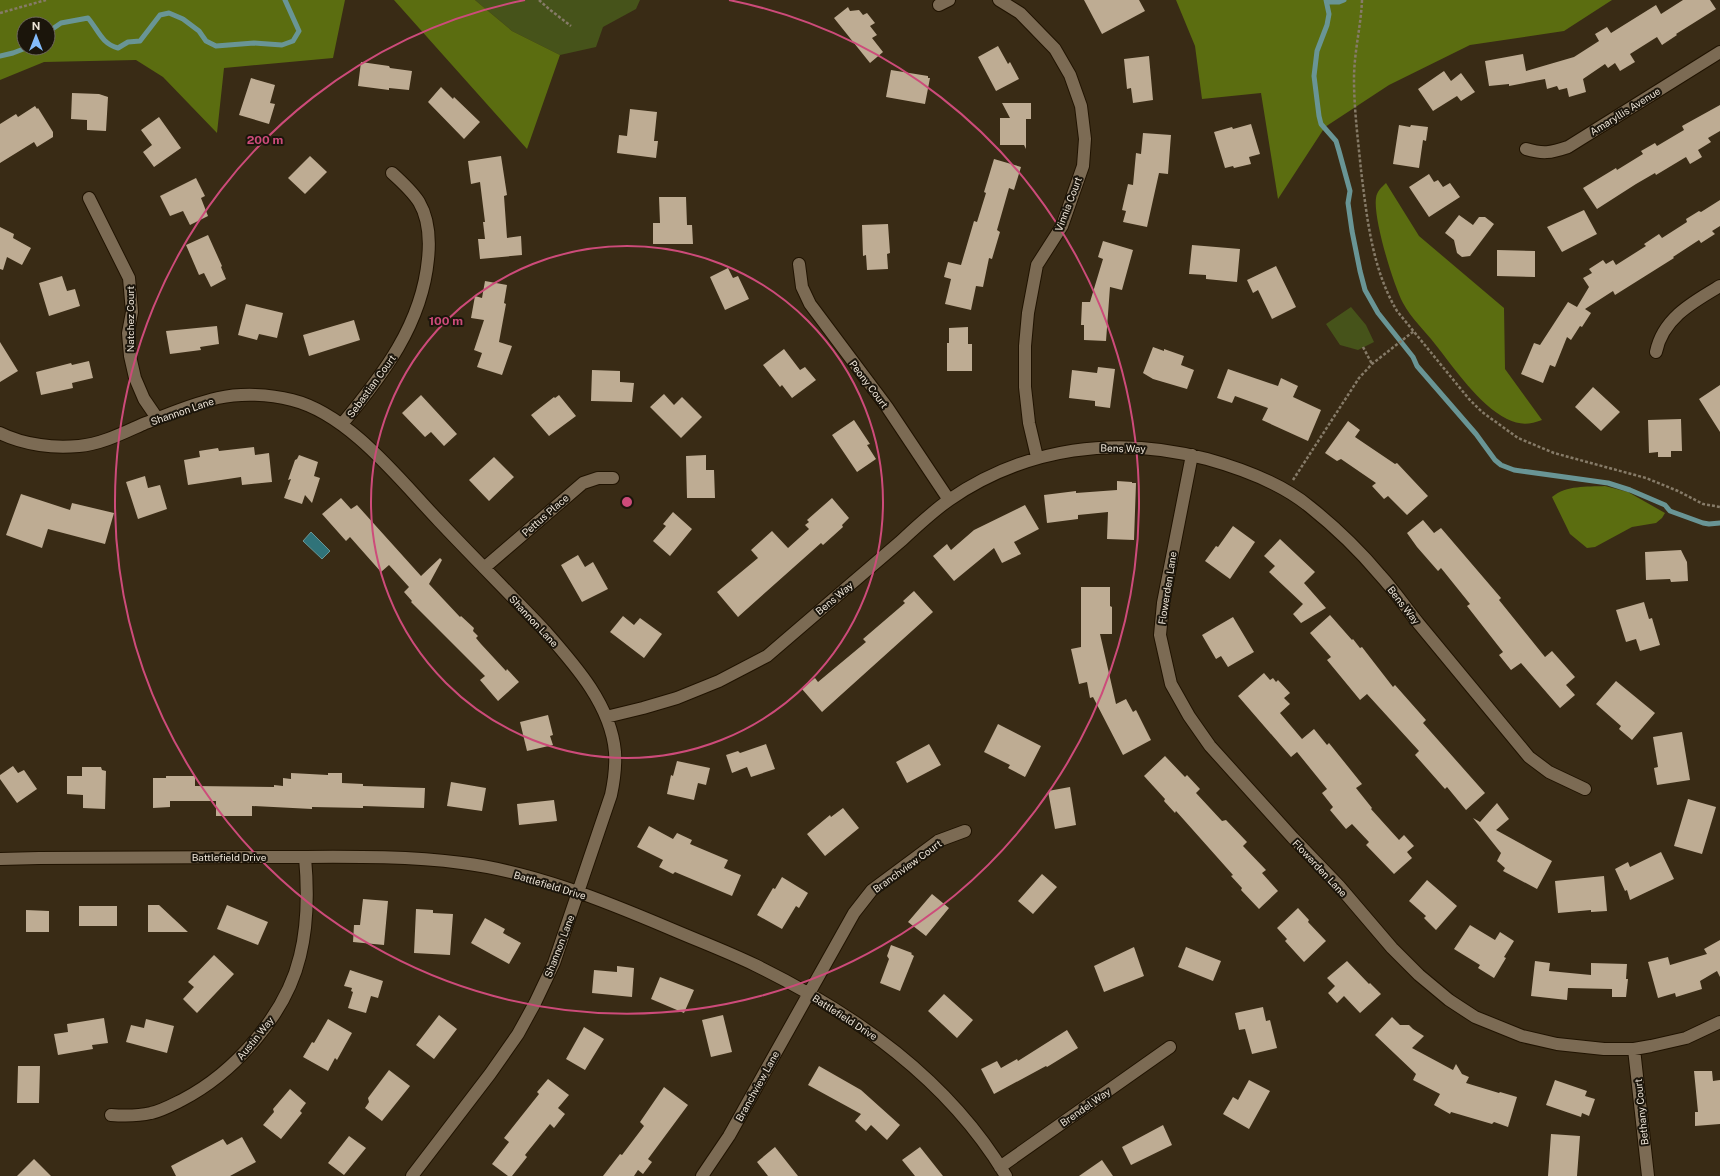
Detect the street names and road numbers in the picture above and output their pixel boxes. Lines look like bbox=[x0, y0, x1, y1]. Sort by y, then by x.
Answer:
street label: Amaryllis Avenue bbox=[1588, 84, 1663, 137]
street label: Vinnia Court bbox=[1052, 175, 1084, 233]
street label: Natchez Court bbox=[124, 286, 136, 352]
street label: Sebastian Court bbox=[344, 352, 398, 420]
street label: Peony Court bbox=[847, 358, 891, 410]
street label: Shannon Lane bbox=[149, 394, 215, 427]
street label: Bens Way bbox=[1100, 442, 1146, 454]
street label: Pettus Place bbox=[519, 491, 571, 539]
street label: Flowerden Lane bbox=[1155, 550, 1179, 625]
street label: Bens Way bbox=[813, 578, 856, 617]
street label: Bens Way bbox=[1385, 584, 1423, 627]
street label: Shannon Lane bbox=[507, 593, 561, 649]
street label: Branchview Court bbox=[870, 837, 944, 895]
street label: Flowerden Lane bbox=[1290, 837, 1350, 899]
street label: Battlefield Drive bbox=[192, 851, 267, 863]
street label: Battlefield Drive bbox=[513, 868, 588, 902]
street label: Shannon Lane bbox=[542, 913, 577, 979]
street label: Battlefield Drive bbox=[810, 992, 880, 1043]
street label: Austin Way bbox=[234, 1014, 276, 1062]
street label: Branchview Lane bbox=[733, 1048, 781, 1123]
street label: Bethany Court bbox=[1632, 1078, 1650, 1146]
street label: Brendel Way bbox=[1058, 1085, 1113, 1129]

